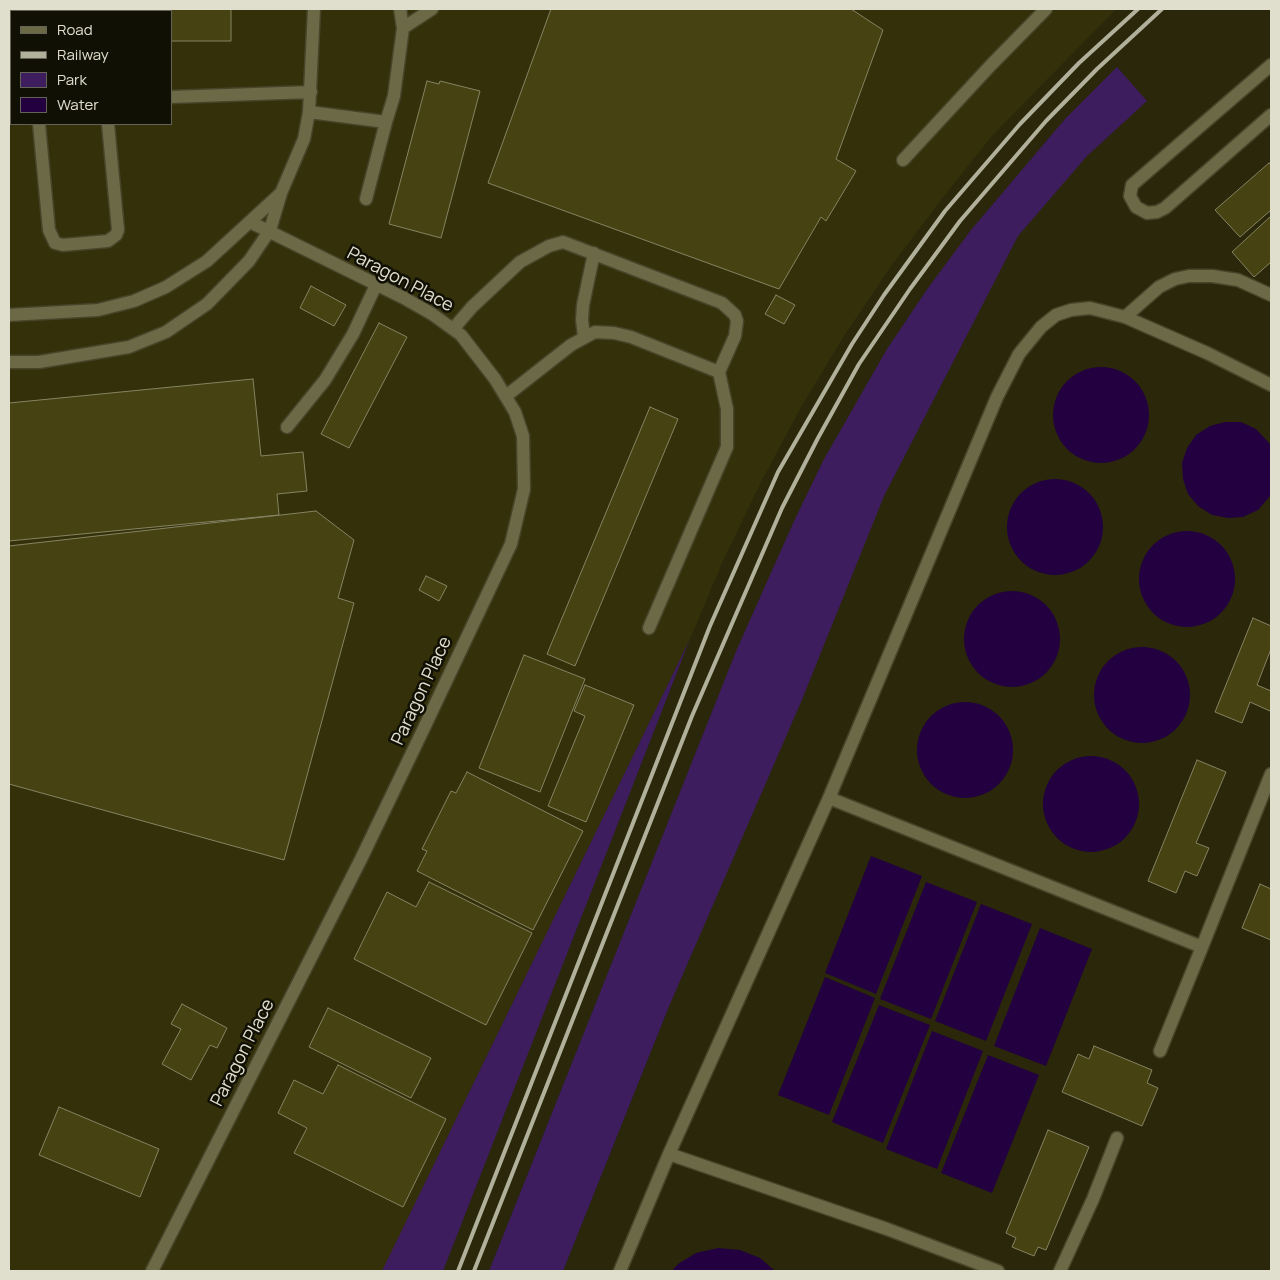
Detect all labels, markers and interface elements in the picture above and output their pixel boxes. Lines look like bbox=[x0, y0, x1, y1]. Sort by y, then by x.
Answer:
legend bbox=[10, 10, 172, 125]
text: Road bbox=[57, 19, 93, 40]
text: Railway bbox=[57, 44, 109, 65]
text: Park bbox=[57, 69, 87, 90]
text: Water bbox=[57, 94, 99, 115]
street label: Paragon Place bbox=[343, 243, 457, 317]
street label: Paragon Place bbox=[387, 633, 457, 749]
street label: Paragon Place bbox=[207, 996, 279, 1110]

